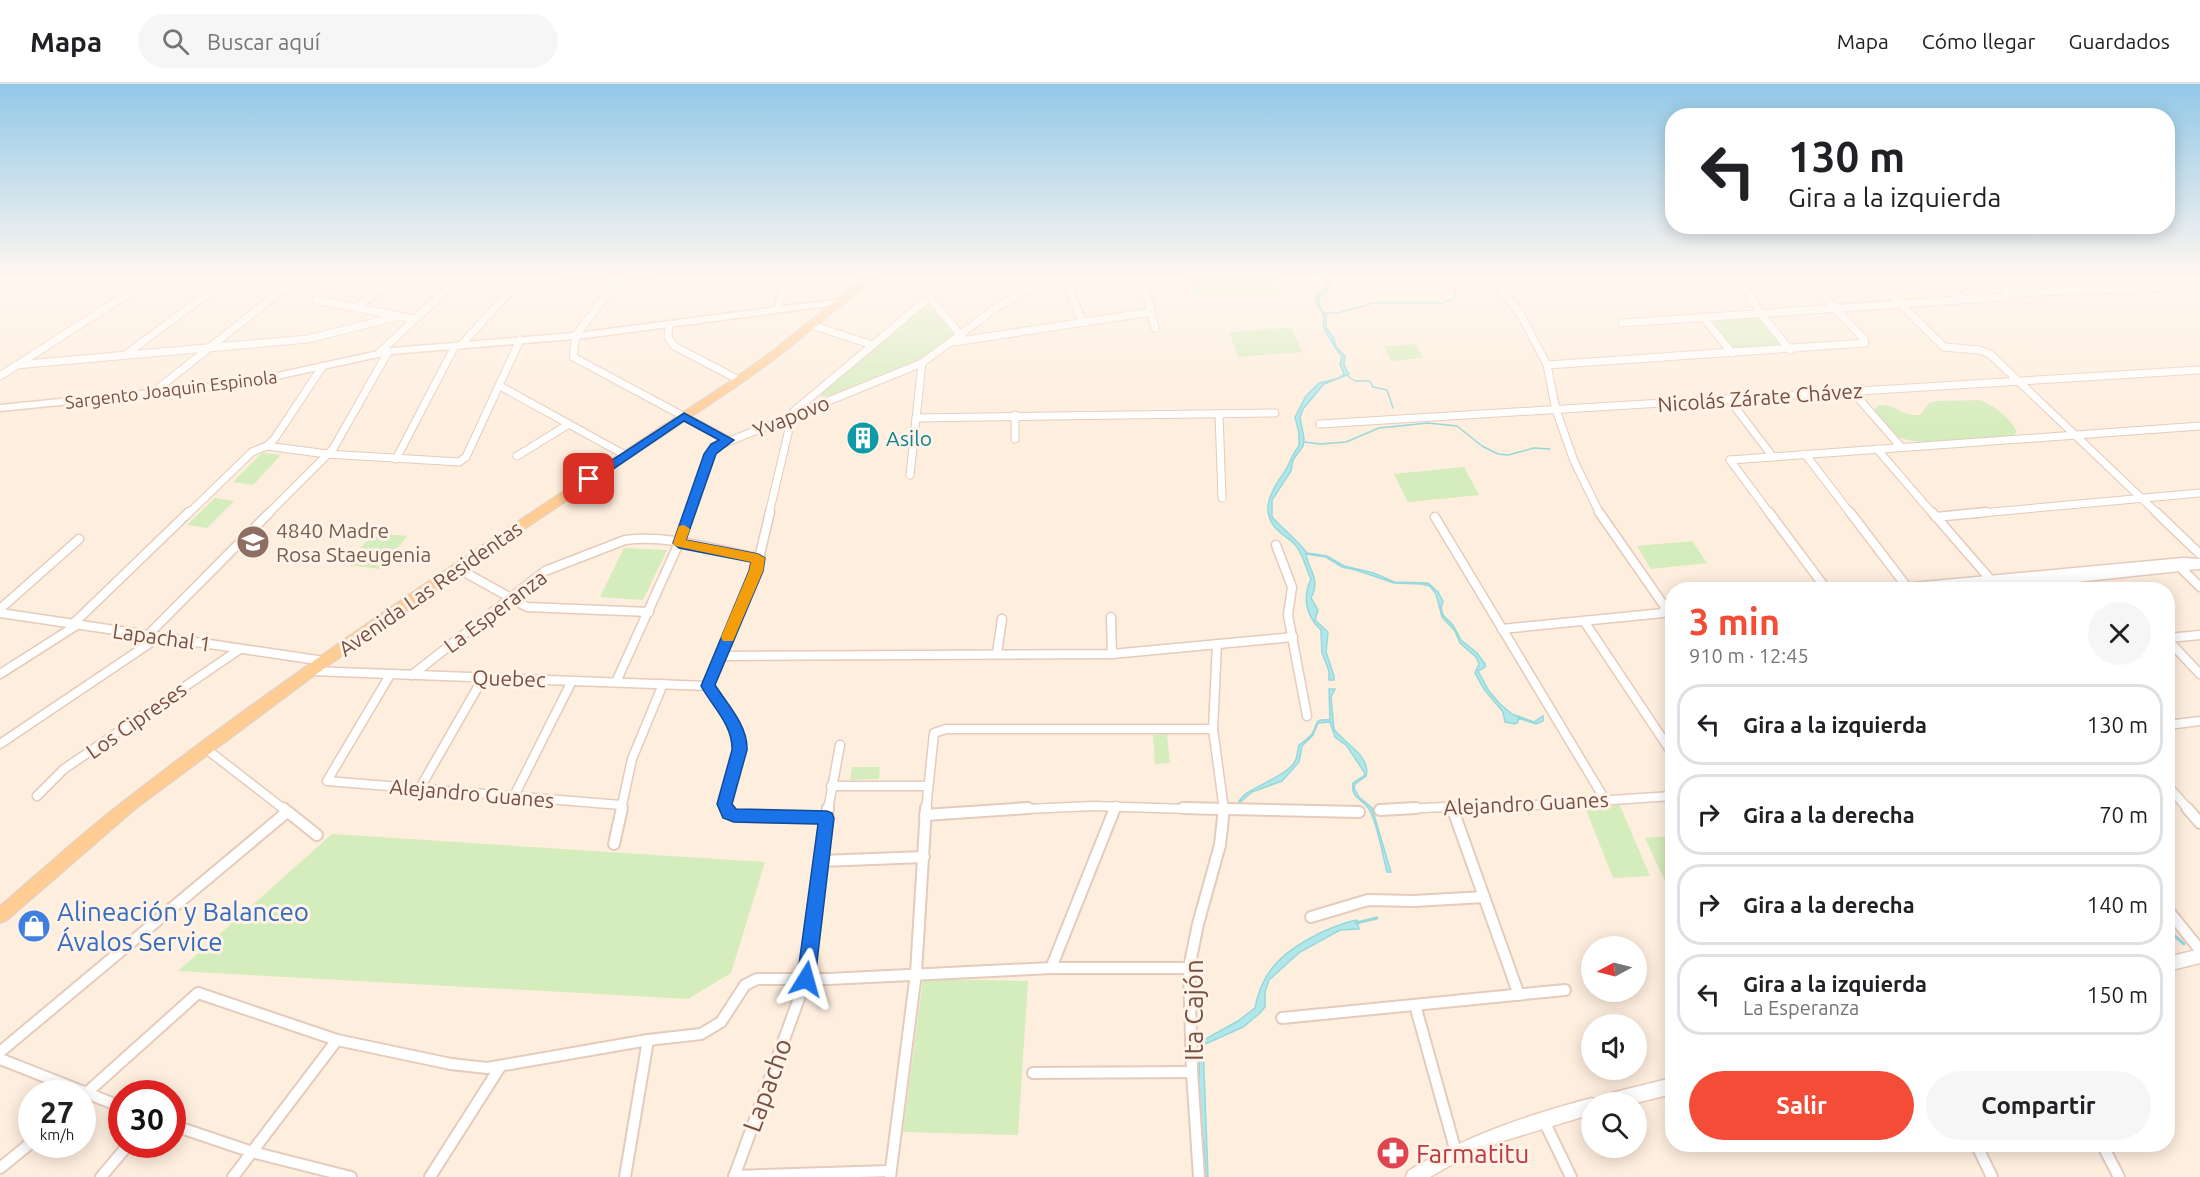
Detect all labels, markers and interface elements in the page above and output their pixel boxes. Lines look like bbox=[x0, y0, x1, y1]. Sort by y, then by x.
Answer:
search box bbox=[138, 14, 558, 68]
icon: search bbox=[159, 25, 192, 58]
text: Mapa bbox=[30, 26, 102, 57]
text: Buscar aquí bbox=[207, 29, 320, 54]
text: Mapa bbox=[1837, 29, 1889, 53]
text: Cómo llegar bbox=[1922, 29, 2036, 53]
text: Guardados bbox=[2069, 29, 2170, 53]
icon: left bbox=[1689, 132, 1767, 210]
text: 130 m bbox=[1788, 133, 1905, 180]
text: Gira a la izquierda bbox=[1788, 182, 2001, 212]
street label: Sargento Joaquin Espinola bbox=[64, 366, 278, 412]
street label: Nicolás Zárate Chávez bbox=[1657, 378, 1863, 416]
street label: Yvapovo bbox=[749, 390, 833, 442]
building icon: Asilo bbox=[845, 420, 881, 456]
place label: Asilo bbox=[886, 426, 932, 450]
pin bbox=[563, 453, 614, 504]
icon: arrive bbox=[572, 462, 605, 495]
street label: Avenida Las Residentas bbox=[334, 516, 526, 660]
place label: 4840 Madre Rosa Staeugenia bbox=[276, 518, 431, 566]
school or university icon: 4840 Madre Rosa Staeugenia bbox=[235, 524, 271, 560]
street label: La Esperanza bbox=[439, 565, 551, 657]
text: 3 min bbox=[1689, 601, 1780, 642]
button: close bbox=[2088, 602, 2151, 665]
street label: Lapachal 1 bbox=[111, 618, 213, 656]
text: 910 m · 12:45 bbox=[1689, 644, 1809, 667]
street label: Quebec bbox=[472, 665, 546, 691]
street label: Los Cipreses bbox=[81, 677, 191, 763]
icon: left bbox=[1692, 708, 1725, 741]
text: Gira a la izquierda bbox=[1743, 712, 1927, 737]
text: 130 m bbox=[2087, 712, 2148, 737]
street label: Alejandro Guanes bbox=[389, 774, 555, 812]
street label: Alejandro Guanes bbox=[1443, 787, 1609, 819]
icon: right bbox=[1692, 798, 1725, 831]
text: Gira a la derecha bbox=[1743, 802, 1915, 827]
text: 70 m bbox=[2099, 802, 2148, 827]
icon: right bbox=[1692, 888, 1725, 921]
text: Gira a la derecha bbox=[1743, 892, 1915, 917]
text: 140 m bbox=[2087, 892, 2148, 917]
place label: Alineación y Balanceo Ávalos Service bbox=[57, 897, 309, 956]
shop icon: Alineación y Balanceo Ávalos Service bbox=[16, 908, 52, 944]
north arrow bbox=[1581, 936, 1647, 1002]
map controls bbox=[1581, 936, 1647, 1158]
position arrow bbox=[774, 947, 838, 1011]
street label: Ita Cajón bbox=[1179, 959, 1208, 1061]
text: Gira a la izquierda bbox=[1743, 971, 1927, 996]
icon: left bbox=[1692, 978, 1725, 1011]
text: 150 m bbox=[2087, 982, 2148, 1007]
text: La Esperanza bbox=[1743, 996, 1859, 1019]
button: sound bbox=[1581, 1014, 1647, 1080]
street label: Lapacho bbox=[737, 1034, 797, 1136]
button: Salir bbox=[1689, 1071, 1914, 1140]
button: Compartir bbox=[1926, 1071, 2151, 1140]
speed limit sign: 30 bbox=[108, 1080, 186, 1158]
button: search bbox=[1581, 1092, 1647, 1158]
text: 27 bbox=[40, 1095, 74, 1129]
text: km/h bbox=[40, 1126, 74, 1143]
pharmacy icon: Farmatitu bbox=[1375, 1135, 1411, 1171]
place label: Farmatitu bbox=[1416, 1139, 1529, 1168]

